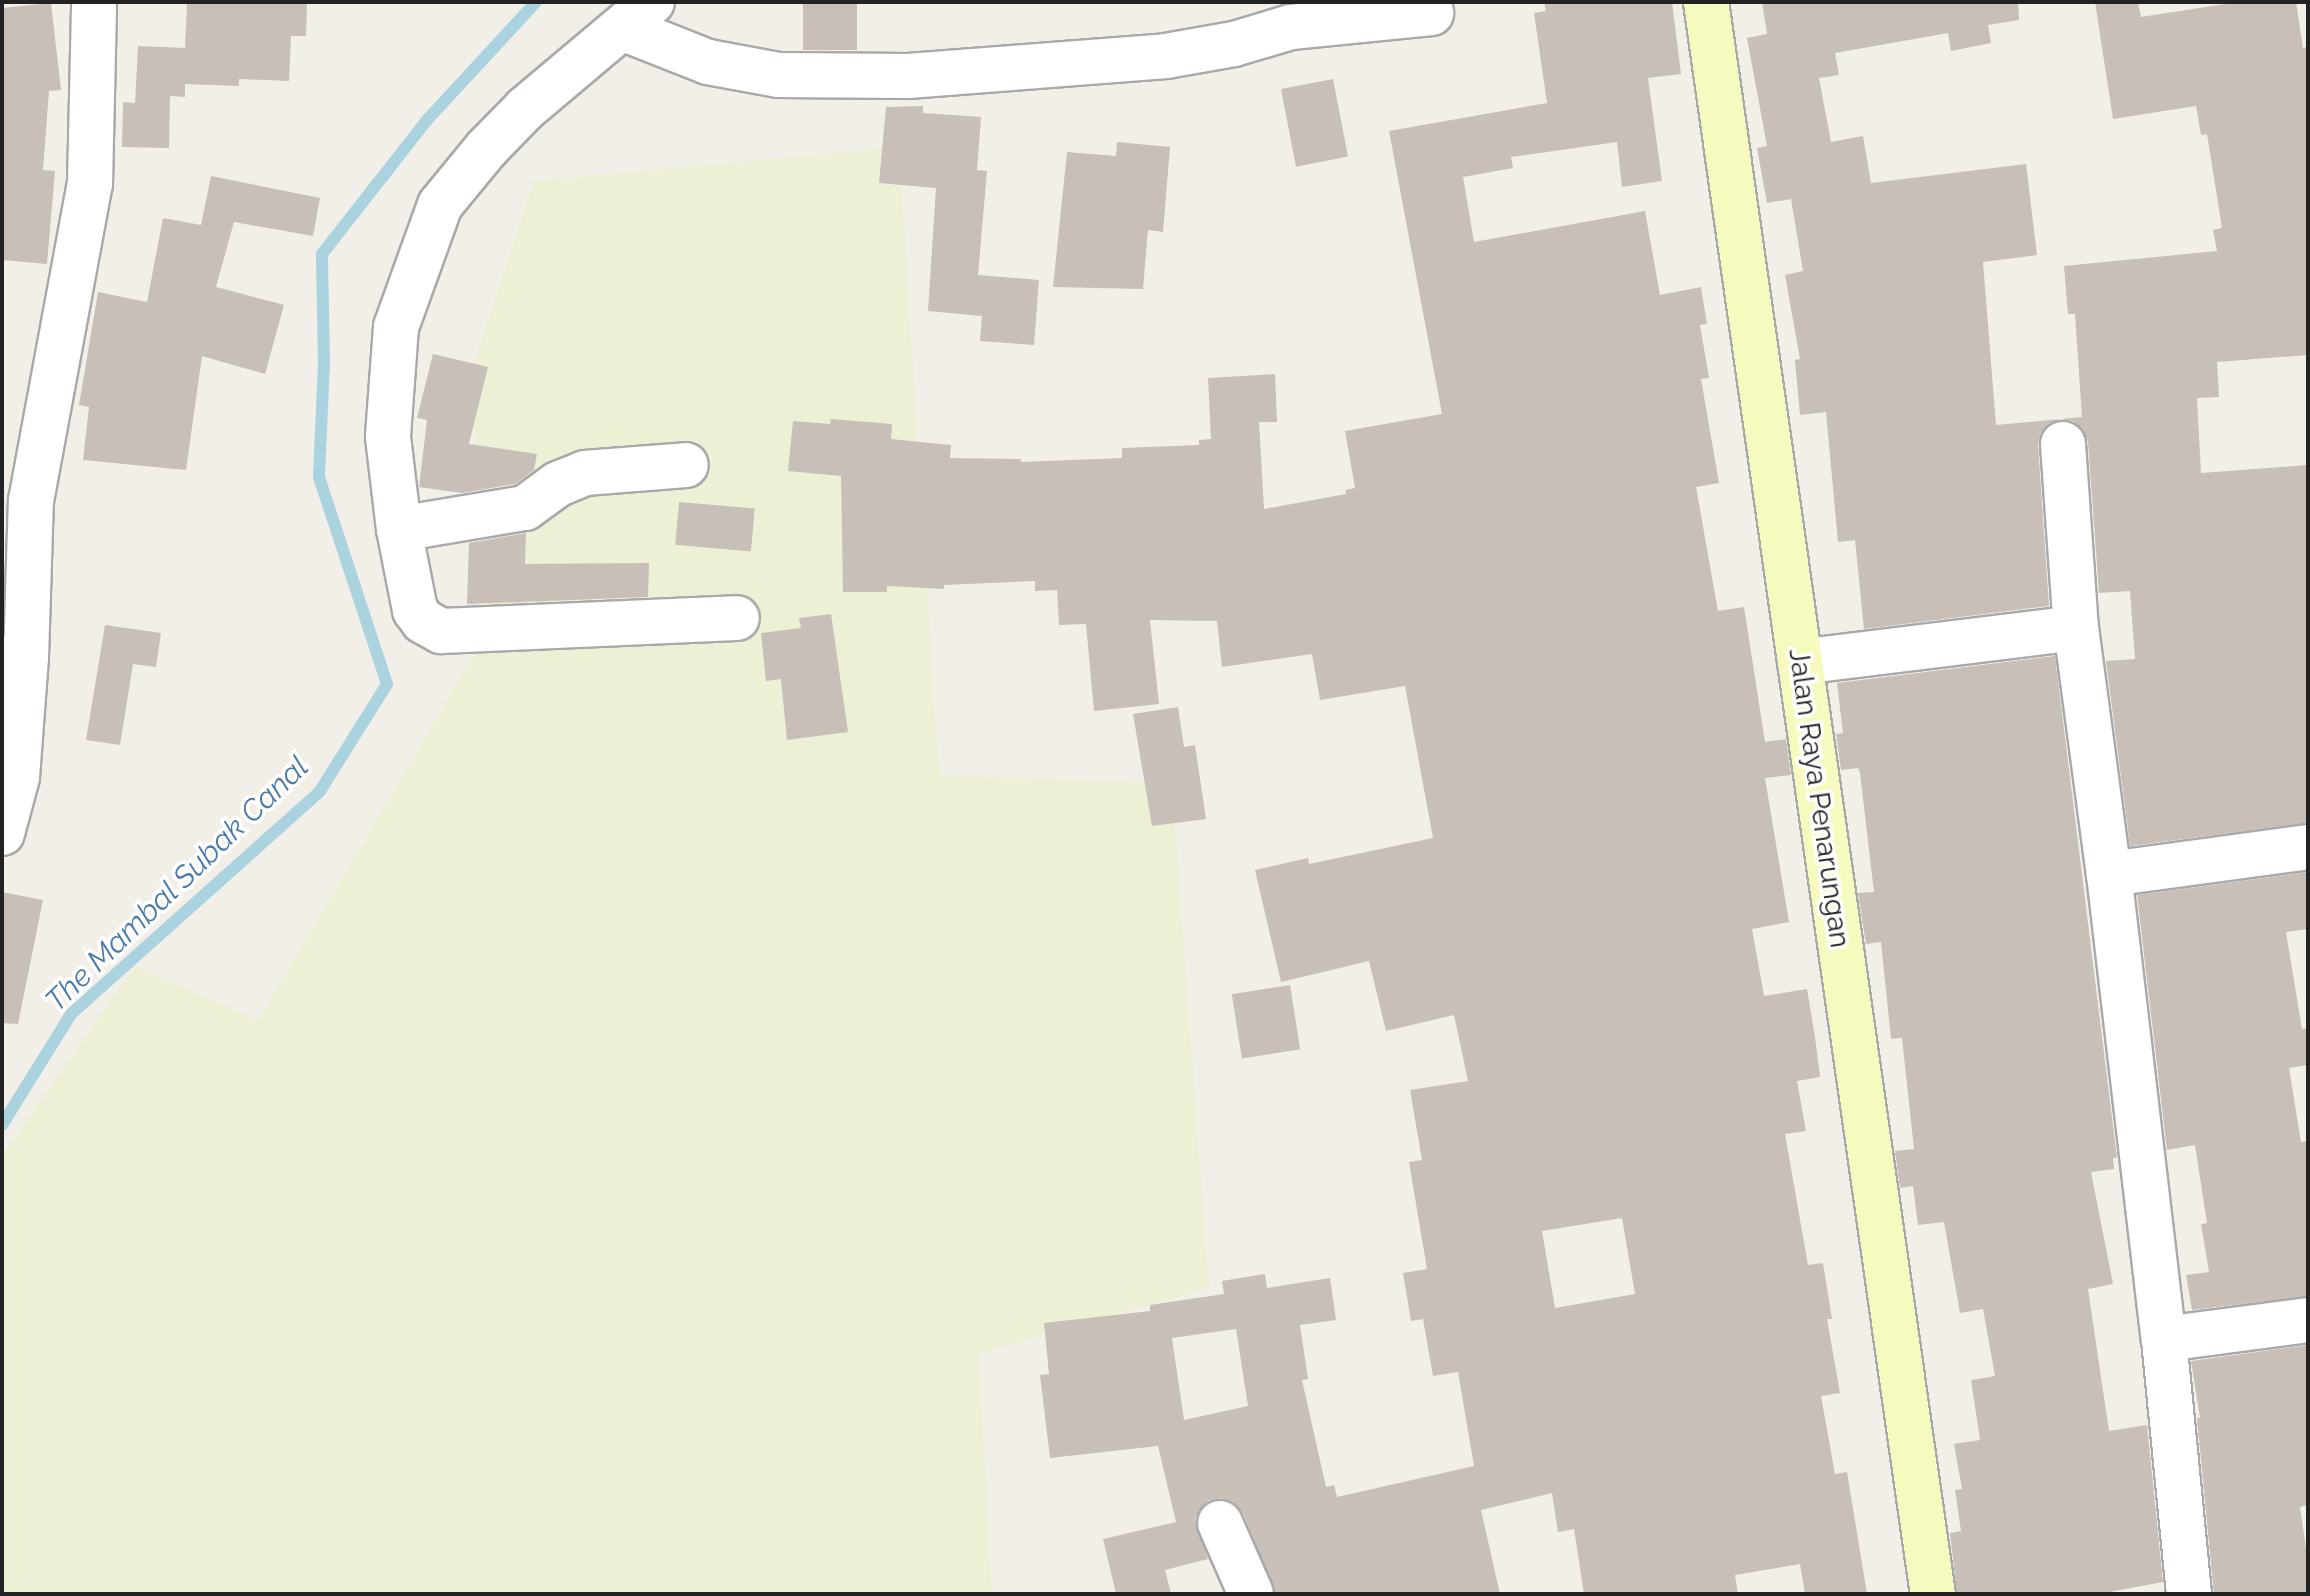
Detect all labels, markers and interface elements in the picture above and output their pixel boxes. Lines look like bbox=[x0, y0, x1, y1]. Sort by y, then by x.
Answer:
street label: Jalan Raya Penarungan bbox=[1781, 646, 1857, 950]
water label: The Mambal Subak Canal bbox=[38, 749, 316, 1019]

